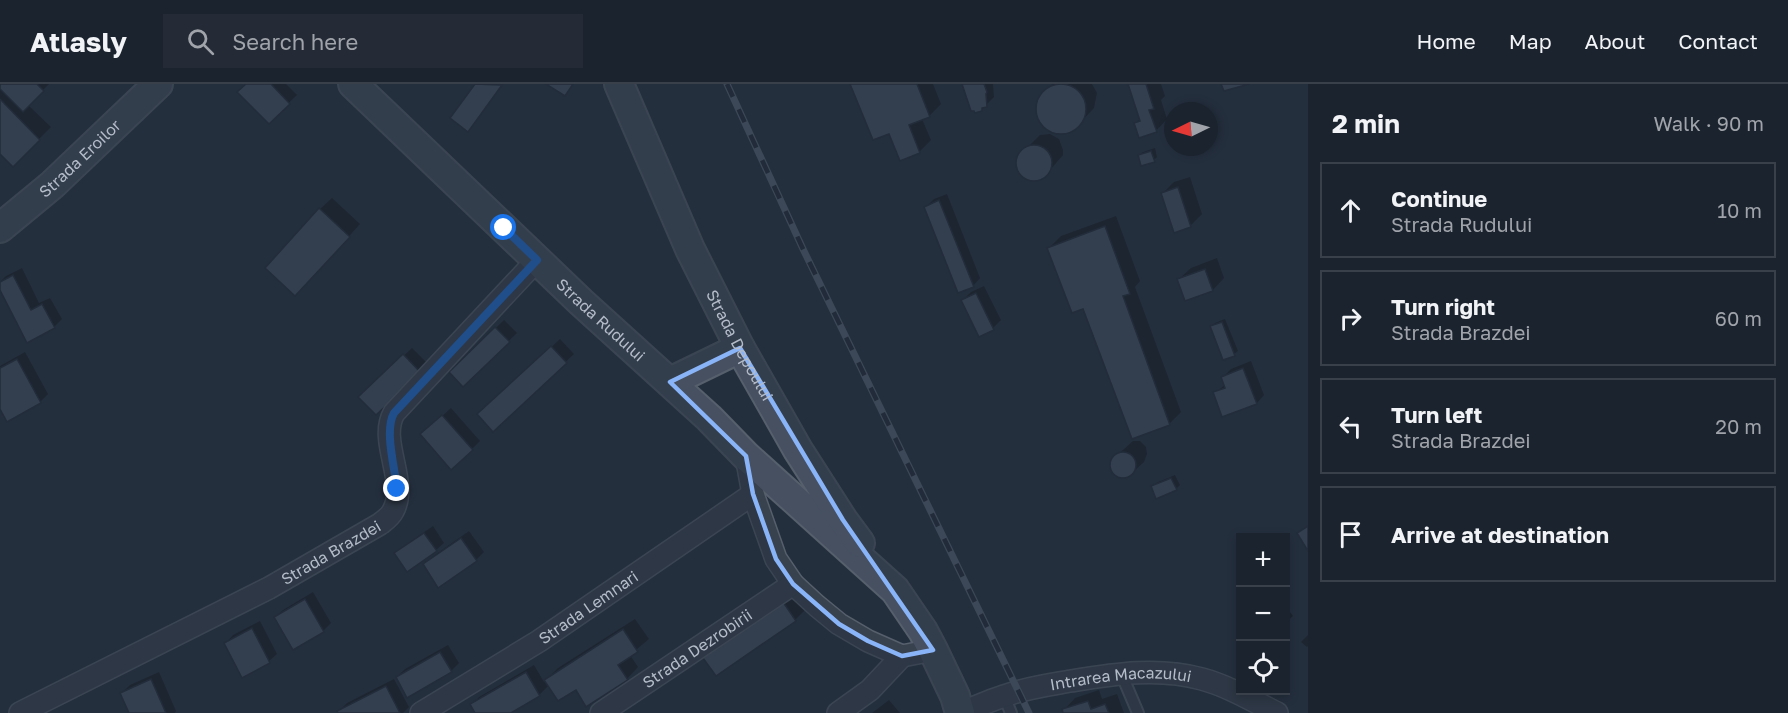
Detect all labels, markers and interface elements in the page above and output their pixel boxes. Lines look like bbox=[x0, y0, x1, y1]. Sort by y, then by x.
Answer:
search box bbox=[163, 14, 583, 68]
text: Atlasly bbox=[30, 25, 127, 58]
icon: search bbox=[184, 25, 217, 58]
text: Search here bbox=[232, 28, 358, 55]
text: Home bbox=[1416, 28, 1476, 54]
text: Map bbox=[1509, 28, 1552, 54]
text: About bbox=[1585, 28, 1645, 54]
text: Contact bbox=[1678, 28, 1758, 54]
north arrow bbox=[1164, 102, 1218, 156]
text: 2 min bbox=[1332, 108, 1400, 139]
text: Walk · 90 m bbox=[1653, 111, 1764, 135]
street label: Strada Eroilor bbox=[35, 115, 125, 202]
text: Continue bbox=[1391, 185, 1487, 212]
icon: ahead bbox=[1334, 194, 1367, 227]
text: 10 m bbox=[1717, 198, 1762, 222]
text: Strada Rudului bbox=[1391, 212, 1532, 236]
route start bbox=[490, 214, 516, 240]
street label: Strada Rudului bbox=[552, 274, 649, 365]
street label: Strada Depoului bbox=[702, 286, 778, 404]
text: Turn right bbox=[1391, 293, 1495, 320]
icon: right bbox=[1334, 302, 1367, 335]
text: 60 m bbox=[1715, 306, 1762, 330]
text: Strada Brazdei bbox=[1391, 320, 1531, 344]
text: Turn left bbox=[1391, 401, 1482, 428]
icon: left bbox=[1334, 410, 1367, 443]
text: 20 m bbox=[1715, 414, 1762, 438]
text: Strada Brazdei bbox=[1391, 428, 1531, 452]
route end bbox=[383, 475, 409, 501]
street label: Strada Brazdei bbox=[277, 516, 384, 589]
icon: arrive bbox=[1334, 518, 1367, 551]
text: Arrive at destination bbox=[1391, 521, 1609, 548]
map controls bbox=[1236, 533, 1290, 695]
button: + bbox=[1236, 533, 1290, 587]
street label: Strada Lemnari bbox=[535, 566, 642, 648]
button: − bbox=[1236, 587, 1290, 641]
street label: Strada Dezrobirii bbox=[639, 604, 756, 692]
button: locate bbox=[1236, 641, 1290, 695]
street label: Intrarea Macazului bbox=[1048, 662, 1193, 694]

